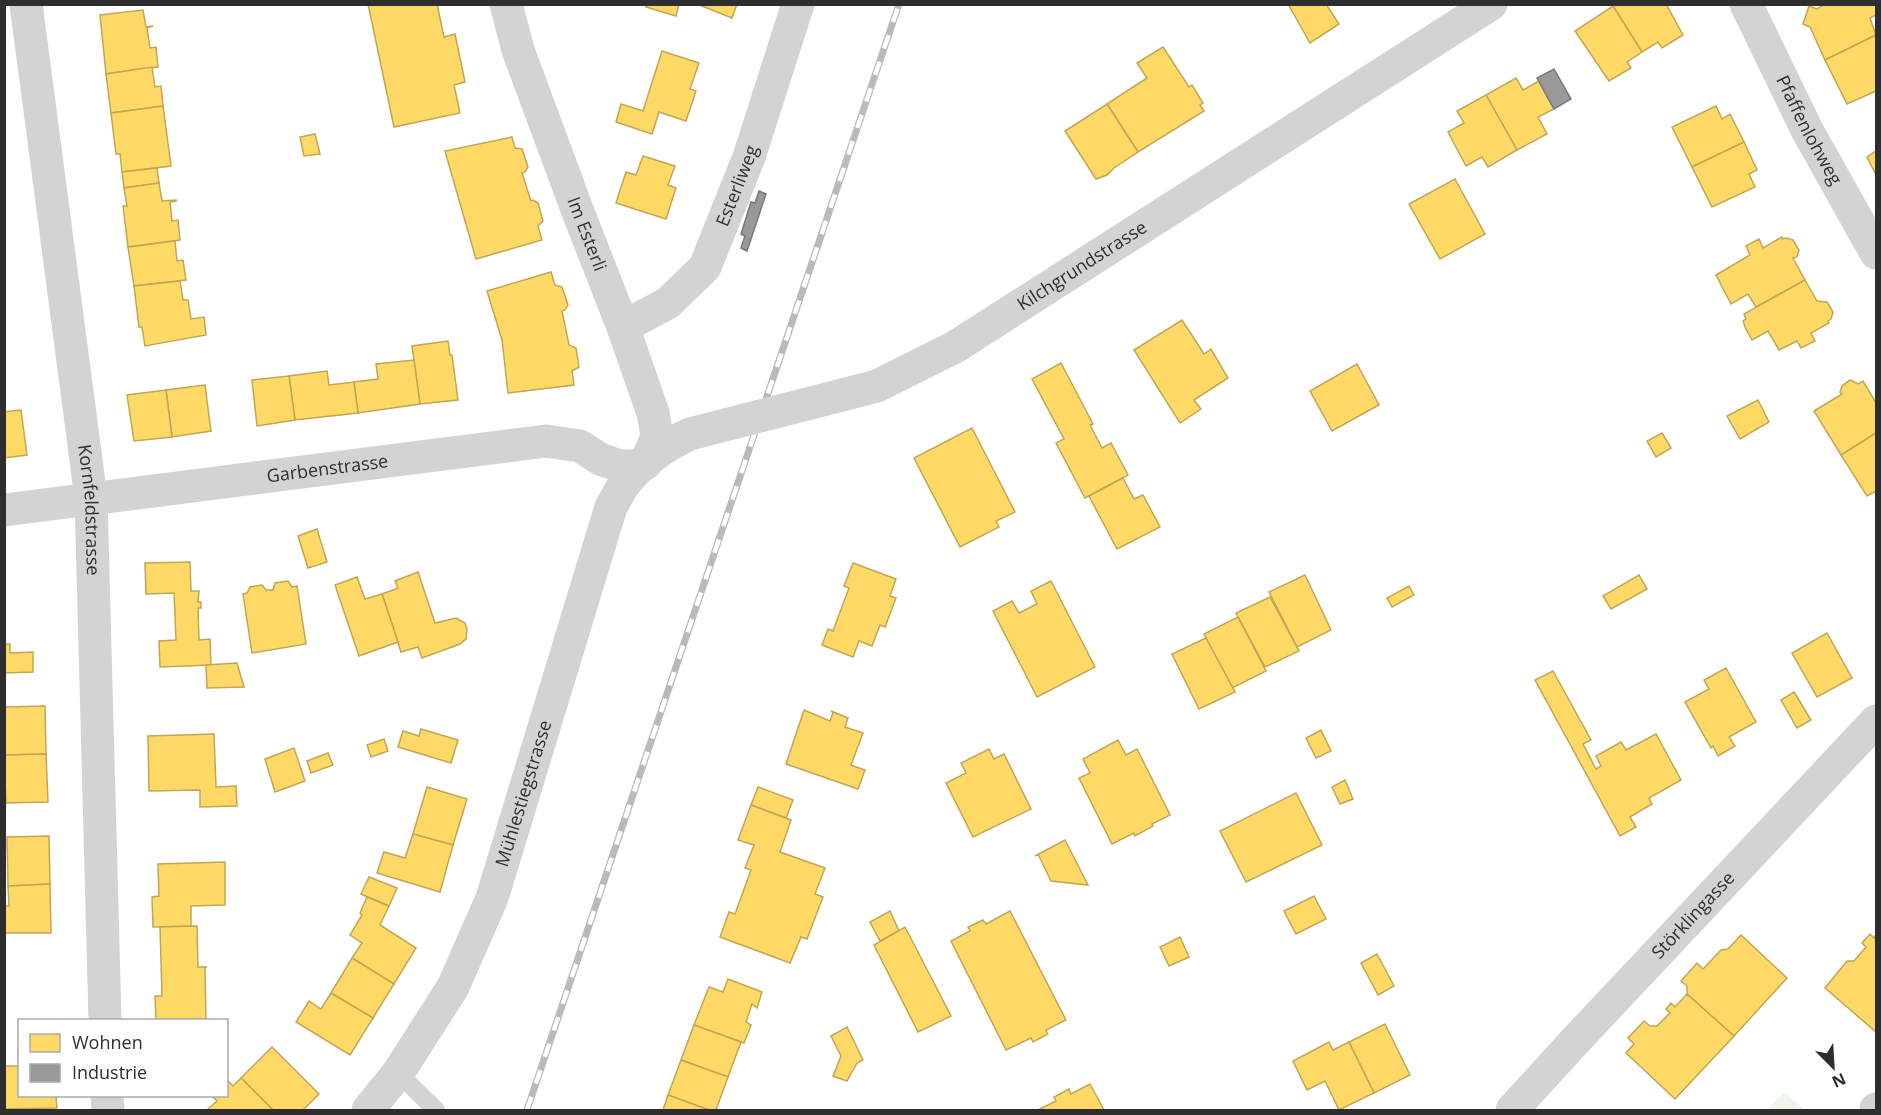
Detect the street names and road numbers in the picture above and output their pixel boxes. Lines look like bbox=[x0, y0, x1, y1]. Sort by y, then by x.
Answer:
street label: Pfaffenlohweg bbox=[1771, 71, 1848, 189]
street label: Esterliweg bbox=[710, 142, 763, 230]
street label: Im Esterli bbox=[562, 193, 613, 274]
street label: Kilchgrundstrasse bbox=[1012, 214, 1151, 315]
street label: Kornfeldstrasse bbox=[73, 443, 106, 576]
street label: Garbenstrasse bbox=[265, 448, 389, 487]
street label: Mühlestiegstrasse bbox=[489, 717, 556, 870]
street label: Störklingasse bbox=[1646, 866, 1739, 963]

